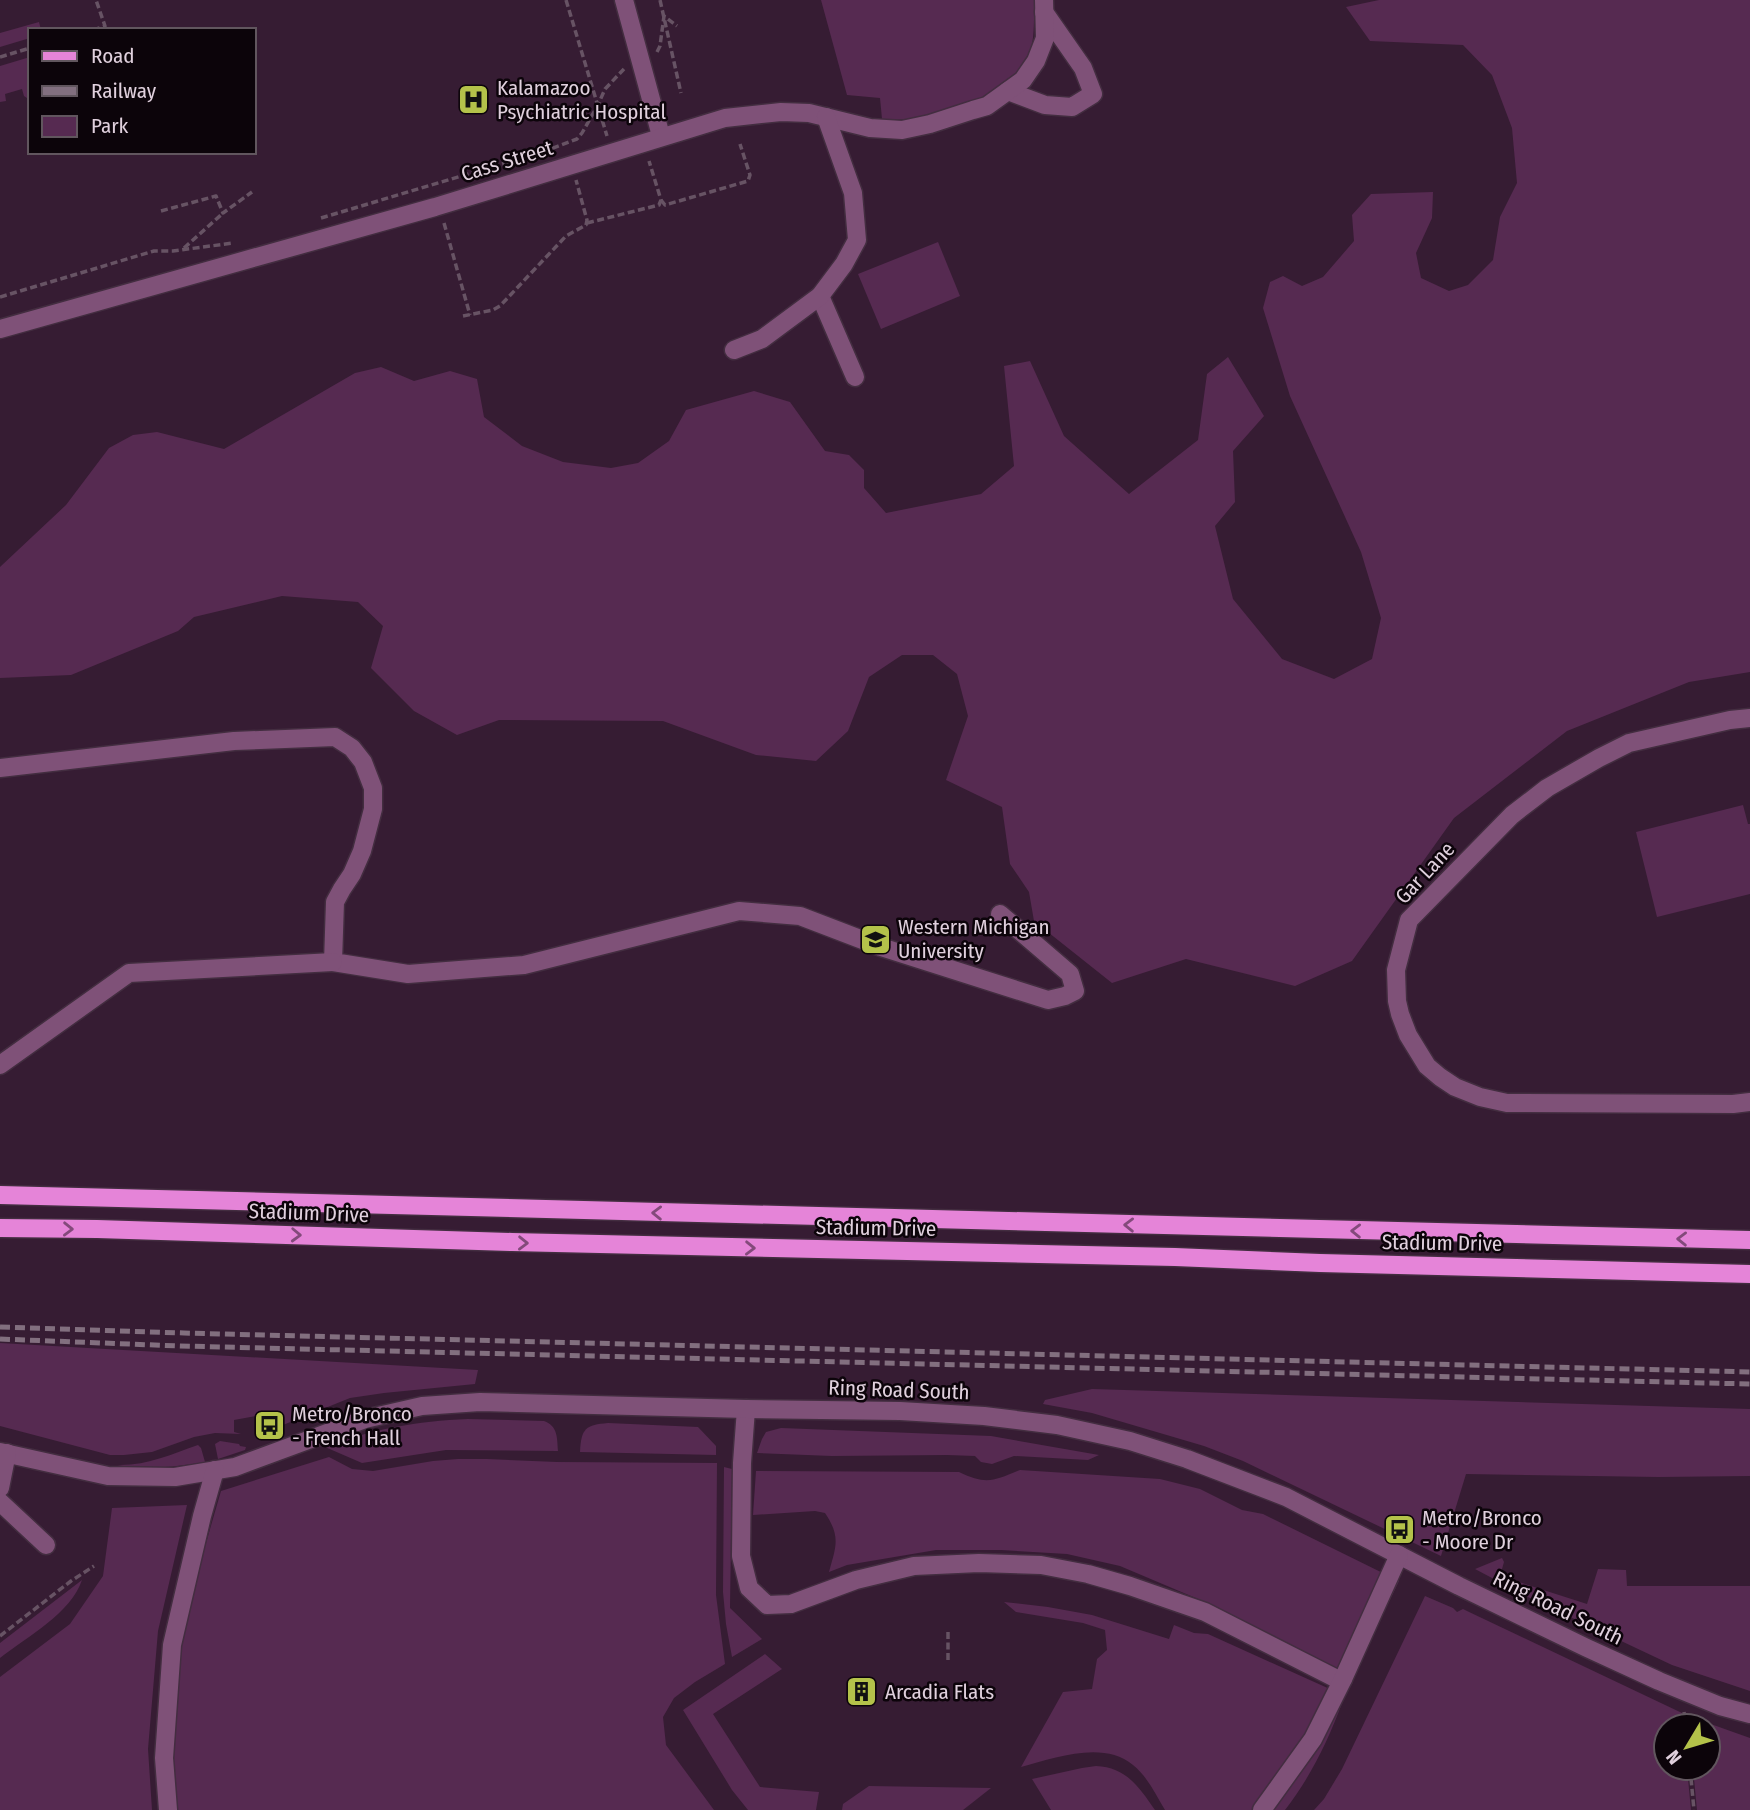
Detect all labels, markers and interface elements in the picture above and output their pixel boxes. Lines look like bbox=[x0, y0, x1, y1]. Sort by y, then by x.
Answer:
legend bbox=[28, 28, 256, 154]
text: Road bbox=[91, 43, 135, 69]
place label: Kalamazoo Psychiatric Hospital bbox=[497, 75, 666, 125]
text: Railway bbox=[91, 78, 157, 104]
hospital icon: Kalamazoo Psychiatric Hospital bbox=[457, 83, 491, 117]
text: Park bbox=[91, 113, 129, 139]
street label: Cass Street bbox=[458, 135, 556, 187]
street label: Gar Lane bbox=[1390, 837, 1460, 909]
place label: Western Michigan University bbox=[898, 914, 1050, 964]
school or university icon: Western Michigan University bbox=[858, 922, 892, 956]
street label: Stadium Drive bbox=[248, 1198, 370, 1228]
one-way arrow bbox=[651, 1205, 662, 1220]
street label: Stadium Drive bbox=[816, 1214, 936, 1242]
one-way arrow bbox=[1123, 1217, 1134, 1232]
one-way arrow bbox=[63, 1221, 74, 1237]
one-way arrow bbox=[1351, 1223, 1362, 1238]
one-way arrow bbox=[290, 1228, 301, 1243]
street label: Stadium Drive bbox=[1382, 1229, 1502, 1257]
one-way arrow bbox=[1676, 1231, 1687, 1246]
one-way arrow bbox=[518, 1235, 529, 1250]
one-way arrow bbox=[745, 1241, 756, 1256]
street label: Ring Road South bbox=[828, 1375, 970, 1405]
place label: Metro/Bronco - French Hall bbox=[292, 1401, 412, 1451]
bus stop icon: Metro/Bronco - French Hall bbox=[252, 1409, 286, 1443]
place label: Metro/Bronco - Moore Dr bbox=[1422, 1505, 1542, 1555]
bus stop icon: Metro/Bronco - Moore Dr bbox=[1382, 1513, 1416, 1547]
street label: Ring Road South bbox=[1489, 1565, 1627, 1651]
building icon: Arcadia Flats bbox=[845, 1675, 879, 1709]
place label: Arcadia Flats bbox=[885, 1679, 994, 1705]
north arrow bbox=[1652, 1712, 1722, 1782]
text: N bbox=[1661, 1746, 1687, 1769]

